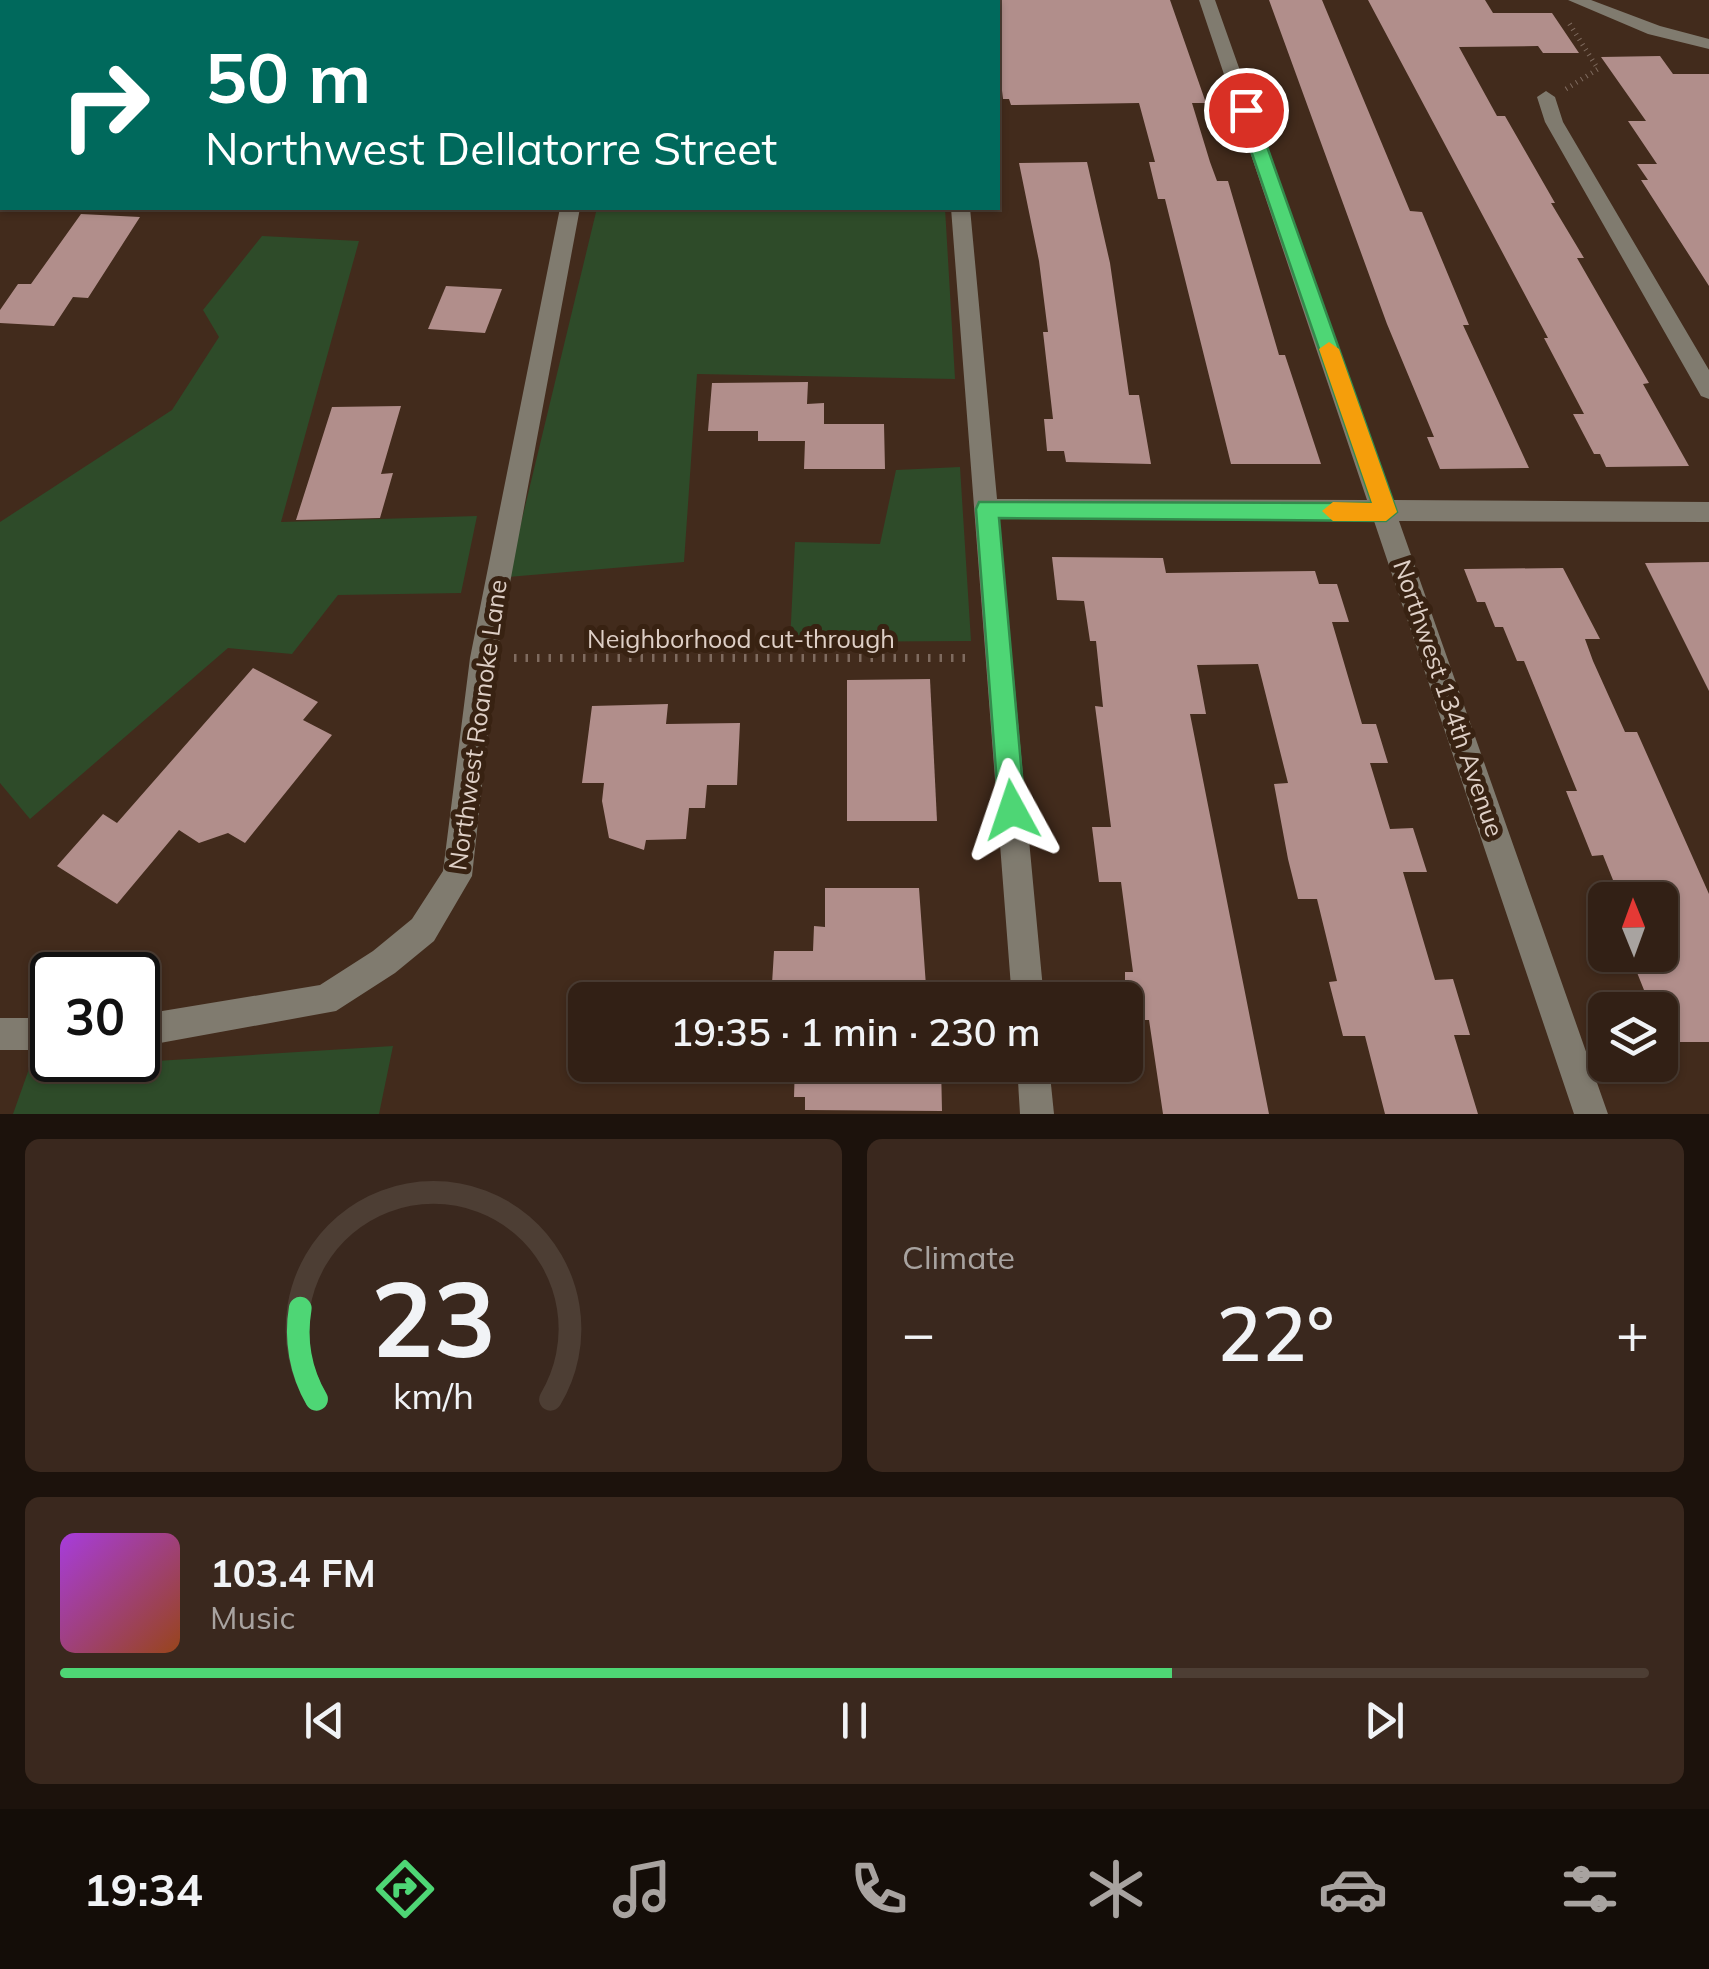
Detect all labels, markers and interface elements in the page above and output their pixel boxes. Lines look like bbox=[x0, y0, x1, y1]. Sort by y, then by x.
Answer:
text: 50 m bbox=[205, 33, 371, 121]
icon: right bbox=[40, 40, 170, 170]
pin bbox=[1204, 68, 1289, 153]
icon: arrive bbox=[1219, 83, 1274, 138]
text: Northwest Dellatorre Street bbox=[205, 120, 777, 176]
street label: Northwest 134th Avenue bbox=[1387, 556, 1511, 840]
street label: Northwest Roanoke Lane bbox=[441, 578, 513, 872]
street label: Neighborhood cut-through bbox=[587, 623, 895, 654]
position arrow bbox=[960, 758, 1064, 862]
north arrow bbox=[1588, 882, 1678, 972]
map controls bbox=[1588, 882, 1678, 1082]
speed limit sign: 30 bbox=[30, 952, 160, 1082]
button: layers bbox=[1588, 992, 1678, 1082]
text: 19:35 · 1 min · 230 m bbox=[670, 1008, 1041, 1056]
text: Climate bbox=[902, 1237, 1015, 1277]
text: 23 bbox=[371, 1252, 496, 1383]
text: 22° bbox=[1216, 1286, 1335, 1380]
text: − bbox=[902, 1298, 935, 1367]
text: + bbox=[1616, 1298, 1649, 1367]
text: km/h bbox=[393, 1373, 474, 1418]
text: 103.4 FM bbox=[210, 1549, 376, 1597]
text: Music bbox=[210, 1597, 295, 1637]
icon: previous bbox=[297, 1693, 352, 1748]
icon: pause bbox=[827, 1693, 882, 1748]
icon: next bbox=[1357, 1693, 1412, 1748]
icon: directions bbox=[370, 1854, 440, 1924]
icon: music bbox=[607, 1854, 677, 1924]
icon: phone bbox=[844, 1854, 914, 1924]
icon: climate bbox=[1081, 1854, 1151, 1924]
icon: car bbox=[1318, 1854, 1388, 1924]
icon: filters bbox=[1555, 1854, 1625, 1924]
text: 19:34 bbox=[84, 1861, 203, 1917]

